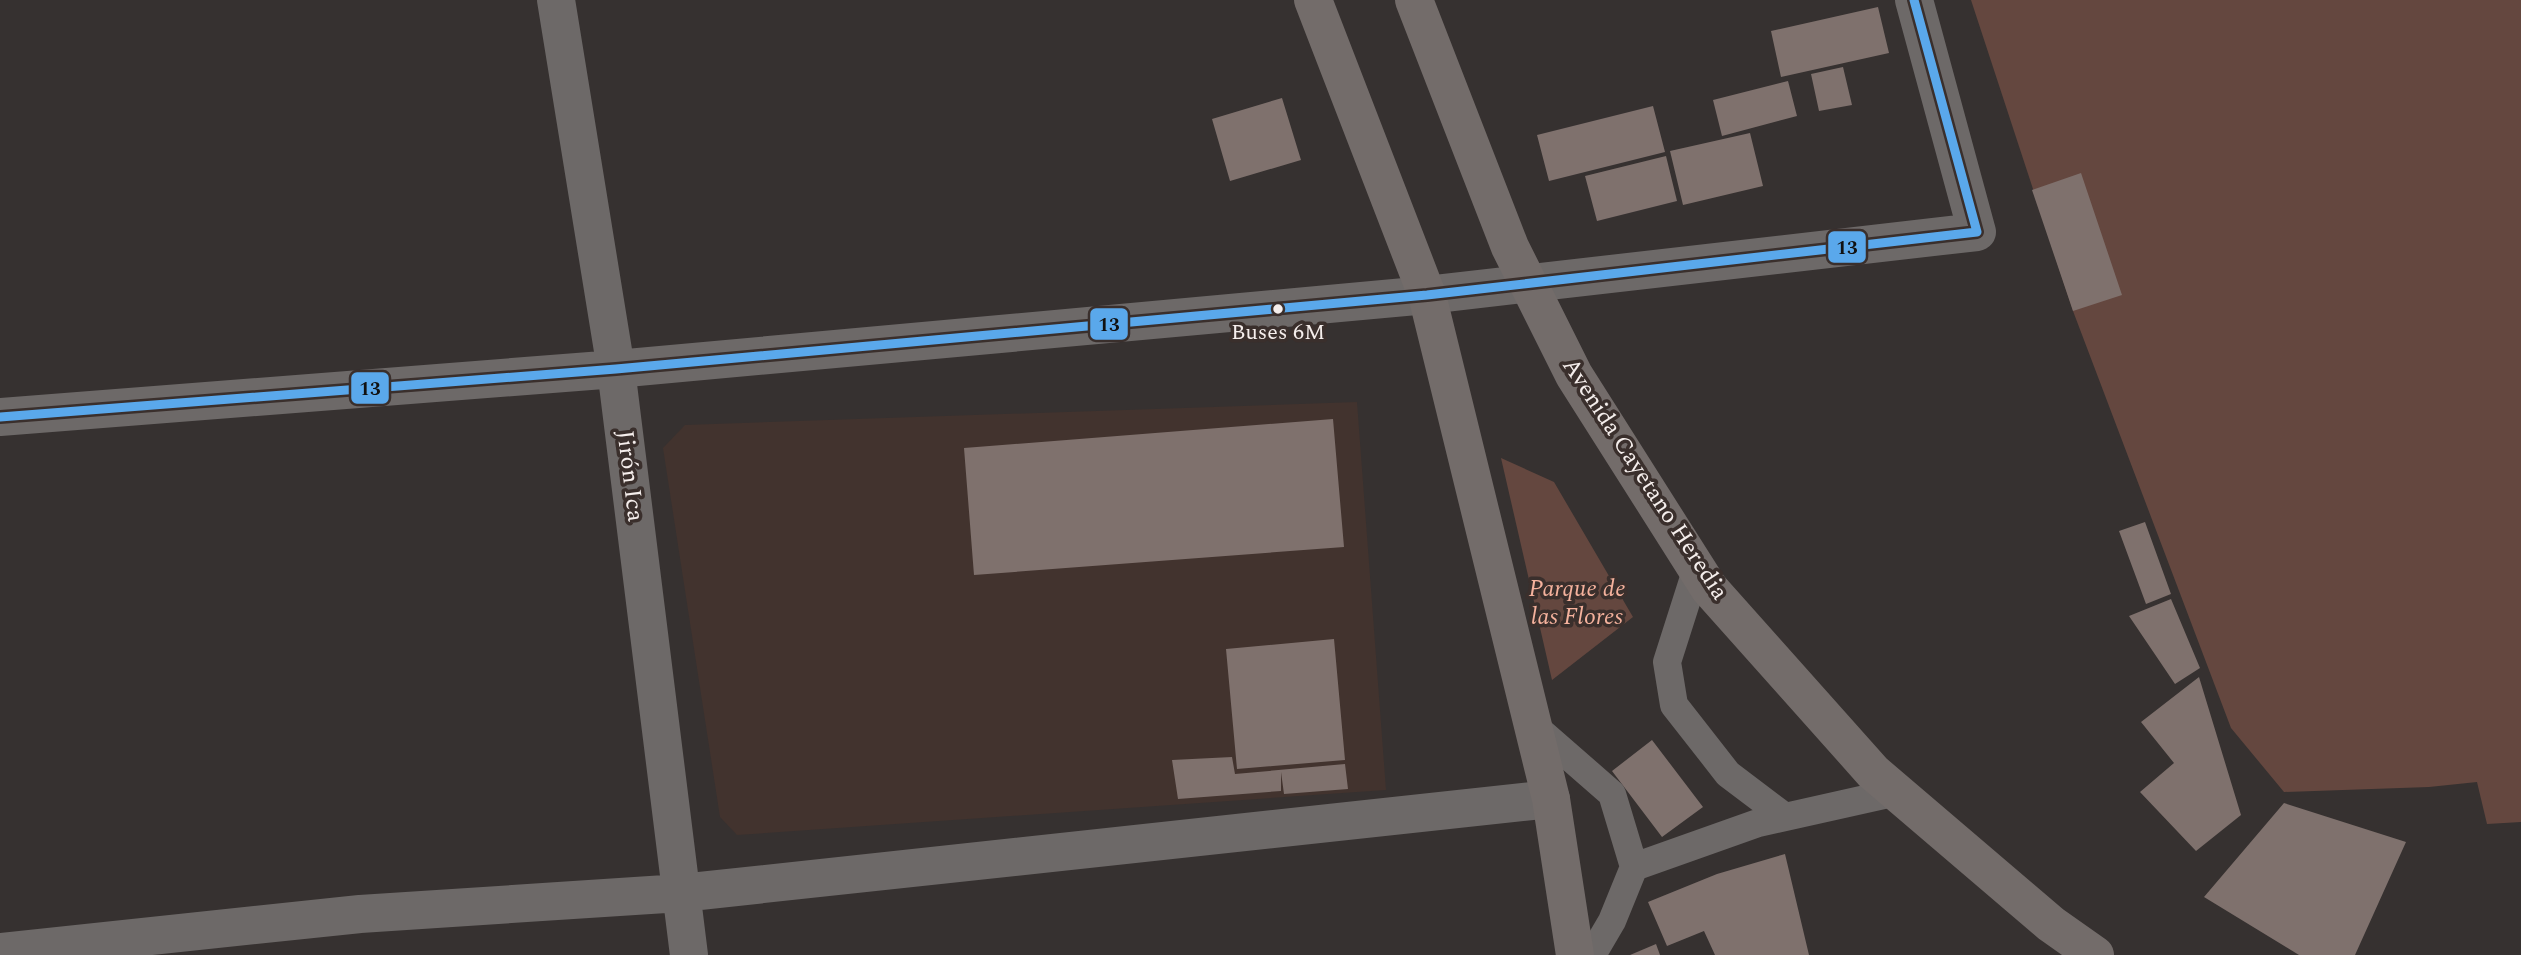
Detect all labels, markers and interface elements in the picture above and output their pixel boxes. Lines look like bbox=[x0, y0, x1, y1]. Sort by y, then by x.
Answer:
line badge: 13 bbox=[1827, 230, 1867, 264]
text: 13 bbox=[1836, 234, 1858, 263]
marker: Buses 6M bbox=[1271, 302, 1285, 316]
line badge: 13 bbox=[1089, 307, 1129, 341]
text: 13 bbox=[1098, 311, 1120, 340]
place label: Buses 6M bbox=[1231, 316, 1325, 349]
street label: Avenida Cayetano Heredia bbox=[1553, 351, 1737, 608]
line badge: 13 bbox=[350, 371, 390, 405]
text: 13 bbox=[359, 375, 381, 404]
street label: Jirón Ica bbox=[607, 428, 653, 524]
park label: Parque de las Flores bbox=[1528, 571, 1626, 635]

